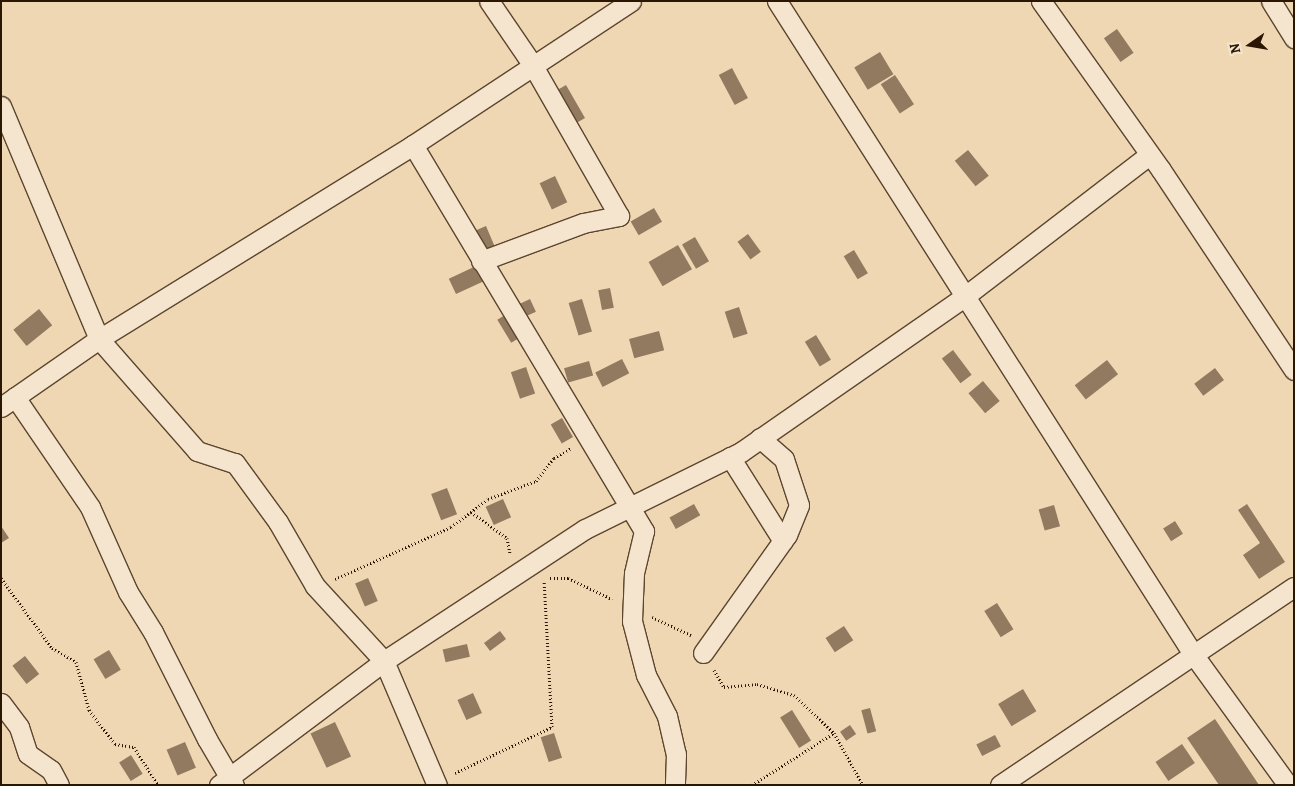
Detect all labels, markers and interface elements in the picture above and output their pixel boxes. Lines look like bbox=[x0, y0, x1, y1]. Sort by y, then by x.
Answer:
north arrow bbox=[1225, 20, 1275, 70]
text: N bbox=[1224, 41, 1245, 56]

